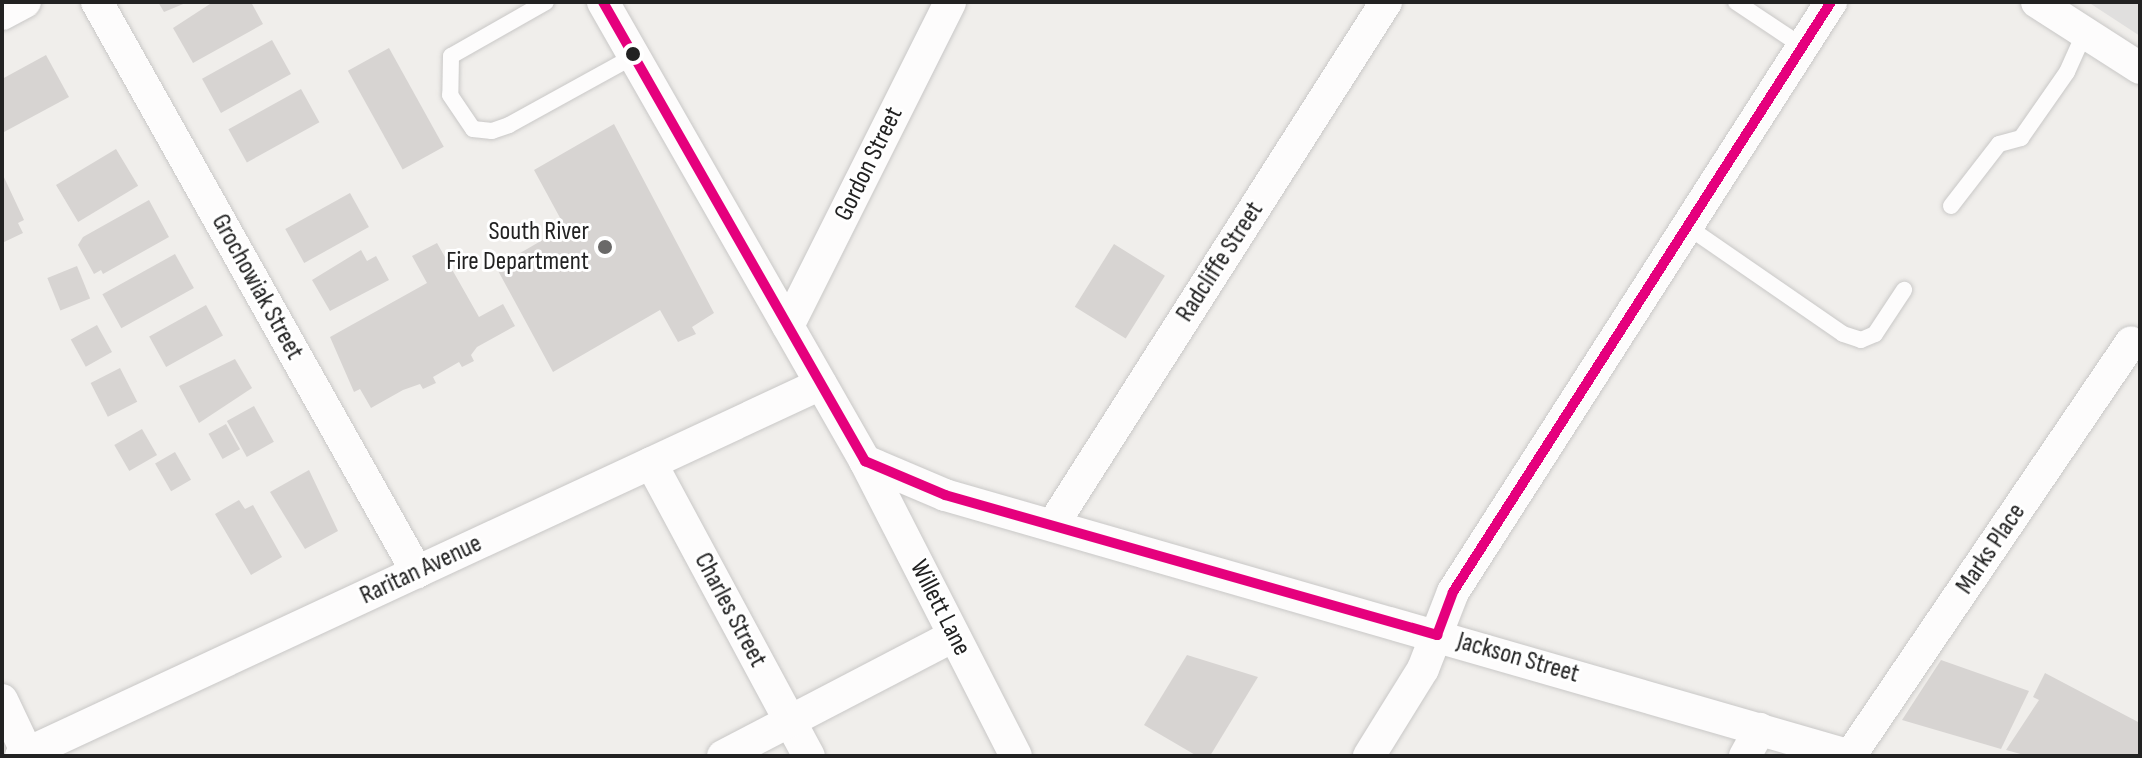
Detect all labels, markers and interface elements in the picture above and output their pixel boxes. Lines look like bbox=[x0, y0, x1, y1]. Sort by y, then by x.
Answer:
unlabelled marker bbox=[625, 46, 641, 62]
street label: Gordon Street bbox=[828, 102, 910, 226]
street label: Radcliffe Street bbox=[1170, 196, 1270, 328]
street label: Grochowiak Street bbox=[204, 209, 310, 365]
place label: South River Fire Department bbox=[446, 216, 589, 278]
marker: South River Fire Department bbox=[596, 238, 614, 256]
street label: Marks Place bbox=[1949, 498, 2033, 600]
street label: Raritan Avenue bbox=[355, 528, 487, 612]
street label: Charles Street bbox=[687, 548, 773, 672]
street label: Willett Lane bbox=[903, 555, 977, 661]
street label: Jackson Street bbox=[1453, 626, 1583, 690]

